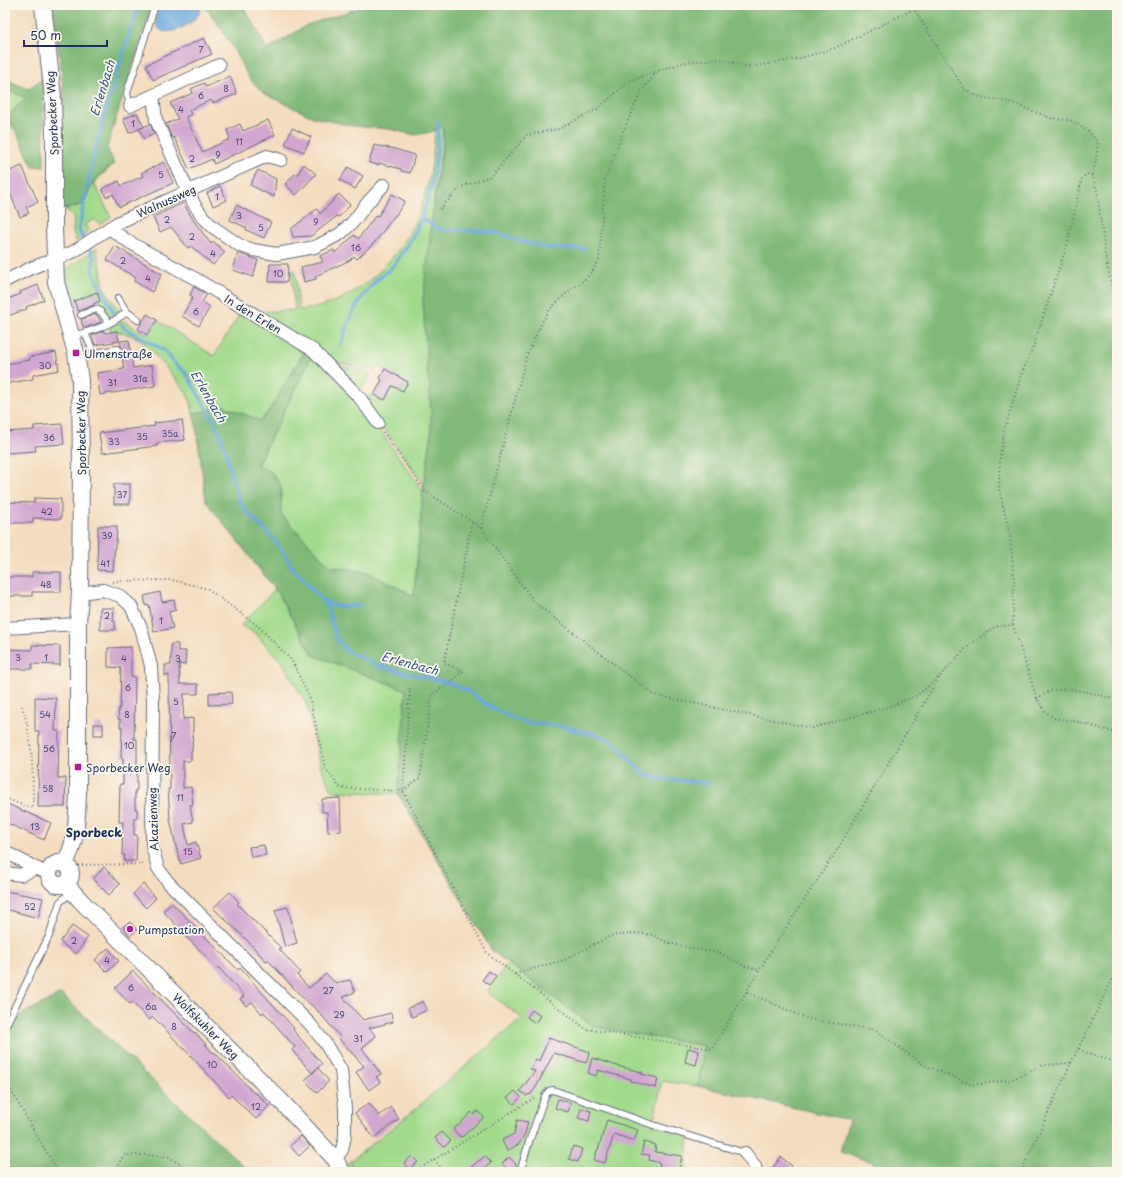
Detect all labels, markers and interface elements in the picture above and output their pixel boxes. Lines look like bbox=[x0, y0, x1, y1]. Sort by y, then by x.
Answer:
scale bar bbox=[24, 22, 107, 48]
text: 50 m bbox=[30, 26, 61, 44]
house number: 7 bbox=[198, 42, 204, 56]
water label: Erlenbach bbox=[85, 57, 119, 118]
street label: Sporbecker Weg bbox=[41, 70, 63, 156]
house number: 8 bbox=[223, 81, 229, 95]
house number: 6 bbox=[198, 88, 204, 102]
house number: 4 bbox=[178, 102, 184, 116]
house number: 1 bbox=[131, 116, 135, 130]
house number: 11 bbox=[235, 134, 243, 148]
house number: 9 bbox=[215, 147, 221, 161]
house number: 2 bbox=[189, 151, 195, 165]
house number: 5 bbox=[158, 167, 164, 181]
street label: Walnussweg bbox=[133, 180, 199, 222]
house number: 1 bbox=[215, 189, 219, 203]
house number: 3 bbox=[236, 208, 242, 222]
house number: 2 bbox=[164, 212, 170, 226]
house number: 9 bbox=[313, 214, 319, 228]
house number: 5 bbox=[258, 220, 264, 234]
house number: 2 bbox=[189, 229, 195, 243]
house number: 16 bbox=[351, 240, 361, 254]
house number: 4 bbox=[210, 246, 216, 260]
house number: 2 bbox=[120, 253, 126, 267]
house number: 10 bbox=[273, 266, 284, 280]
house number: 4 bbox=[145, 271, 151, 285]
street label: In den Erlen bbox=[221, 290, 285, 338]
house number: 6 bbox=[193, 304, 199, 318]
place label: Ulmenstraße bbox=[84, 345, 152, 362]
marker: Ulmenstraße bbox=[71, 348, 81, 358]
house number: 30 bbox=[39, 358, 52, 372]
water label: Erlenbach bbox=[187, 366, 232, 426]
house number: 31a bbox=[132, 371, 148, 385]
house number: 31 bbox=[107, 375, 117, 389]
street label: Sporbecker Weg bbox=[72, 391, 90, 475]
house number: 35a bbox=[161, 426, 179, 440]
house number: 35 bbox=[136, 429, 148, 443]
house number: 36 bbox=[43, 430, 55, 444]
house number: 33 bbox=[108, 434, 120, 448]
house number: 37 bbox=[117, 487, 127, 501]
house number: 42 bbox=[41, 504, 53, 518]
house number: 39 bbox=[101, 528, 113, 542]
house number: 41 bbox=[100, 556, 110, 570]
house number: 48 bbox=[40, 577, 52, 591]
house number: 2 bbox=[104, 608, 110, 622]
house number: 1 bbox=[159, 613, 163, 627]
water label: Erlenbach bbox=[380, 647, 441, 679]
house number: 3 bbox=[15, 650, 21, 664]
house number: 1 bbox=[44, 650, 48, 664]
house number: 4 bbox=[121, 651, 127, 665]
house number: 3 bbox=[175, 651, 181, 665]
house number: 6 bbox=[125, 680, 131, 694]
house number: 5 bbox=[173, 694, 179, 708]
house number: 54 bbox=[39, 707, 51, 721]
house number: 8 bbox=[124, 707, 130, 721]
house number: 7 bbox=[171, 728, 177, 742]
house number: 10 bbox=[124, 738, 135, 752]
house number: 56 bbox=[43, 741, 55, 755]
place label: Sporbecker Weg bbox=[86, 759, 170, 776]
marker: Sporbecker Weg bbox=[73, 762, 83, 772]
house number: 58 bbox=[42, 781, 54, 795]
street label: Akazienweg bbox=[143, 787, 163, 851]
house number: 11 bbox=[176, 790, 184, 804]
house number: 13 bbox=[30, 819, 40, 833]
district label: Sporbeck bbox=[66, 823, 122, 841]
house number: 15 bbox=[183, 844, 193, 858]
house number: 52 bbox=[24, 899, 36, 913]
place label: Pumpstation bbox=[138, 921, 204, 938]
marker: Pumpstation bbox=[125, 924, 135, 934]
house number: 2 bbox=[71, 933, 77, 947]
house number: 4 bbox=[104, 953, 110, 967]
house number: 6 bbox=[128, 980, 134, 994]
house number: 27 bbox=[322, 983, 334, 997]
street label: Wolfskuhler Weg bbox=[169, 989, 243, 1063]
house number: 6a bbox=[145, 999, 157, 1013]
house number: 29 bbox=[333, 1007, 345, 1021]
house number: 8 bbox=[171, 1019, 177, 1033]
house number: 31 bbox=[353, 1031, 363, 1045]
house number: 10 bbox=[207, 1057, 218, 1071]
house number: 12 bbox=[251, 1099, 261, 1113]

